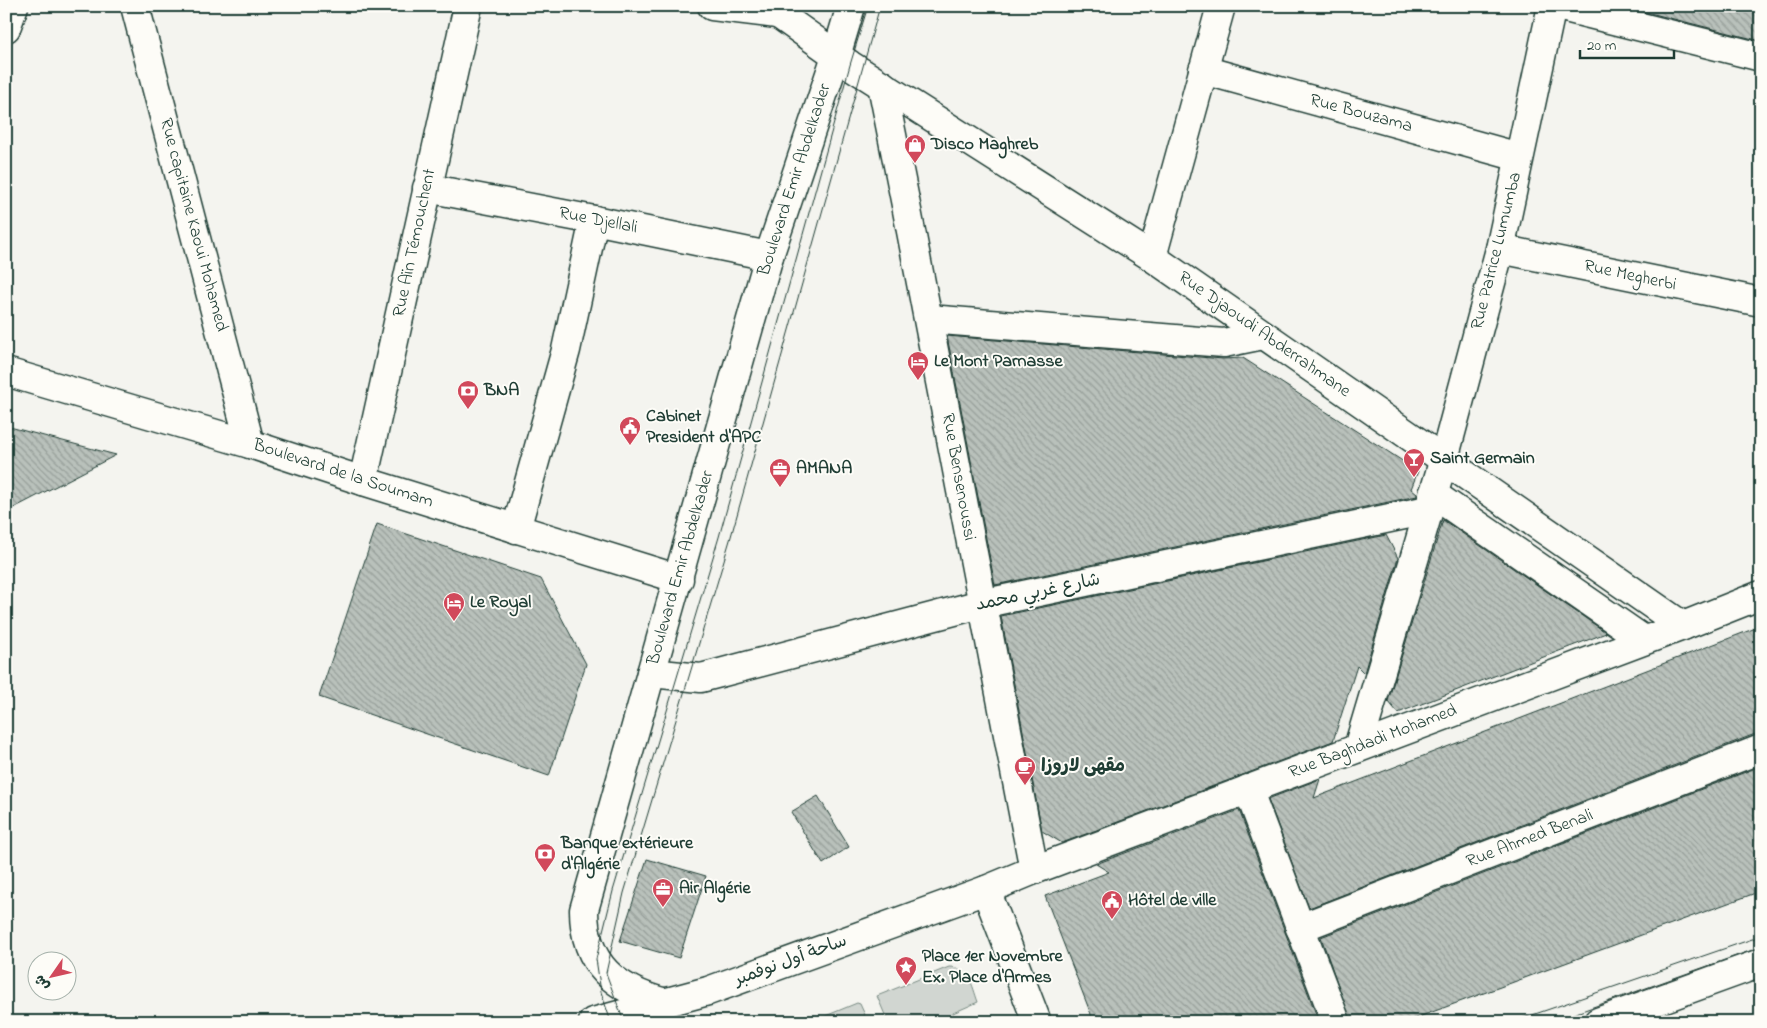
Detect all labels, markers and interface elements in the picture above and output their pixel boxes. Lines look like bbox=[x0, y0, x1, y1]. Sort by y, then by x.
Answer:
scale bar bbox=[1580, 28, 1673, 60]
text: 20 m bbox=[1587, 35, 1617, 57]
street label: Boulevard Emir Abdelkader bbox=[751, 80, 839, 281]
street label: Rue Bouzama bbox=[1307, 88, 1415, 140]
street label: Rue capitaine Kaoui Mohamed bbox=[152, 115, 234, 335]
place label: Disco Maghreb bbox=[930, 132, 1039, 159]
shop icon: Disco Maghreb bbox=[903, 133, 927, 164]
street label: Rue Aïn Témouchent bbox=[387, 166, 443, 320]
street label: Rue Patrice Lumumba bbox=[1465, 169, 1529, 333]
street label: Rue Djellali bbox=[556, 201, 640, 241]
street label: Rue Megherbi bbox=[1581, 254, 1679, 299]
street label: Rue Djaoudi Abderrahmane bbox=[1172, 265, 1356, 405]
place label: Le Mont Parnasse bbox=[934, 349, 1063, 375]
hotel icon: Le Mont Parnasse bbox=[906, 350, 930, 381]
place label: BNA bbox=[483, 378, 519, 404]
bank icon: BNA bbox=[456, 379, 480, 410]
place label: Cabinet President d'APC bbox=[646, 404, 761, 451]
street label: Rue Bensenoussi bbox=[934, 411, 982, 543]
public building icon: Cabinet President d'APC bbox=[618, 415, 642, 446]
street label: Boulevard de la Soumam bbox=[248, 432, 437, 515]
place label: Saint Germain bbox=[1430, 446, 1535, 472]
bar icon: Saint Germain bbox=[1402, 447, 1426, 478]
place label: AMANA bbox=[796, 456, 852, 482]
office icon: AMANA bbox=[768, 457, 792, 488]
street label: Boulevard Emir Abdelkader bbox=[641, 467, 721, 669]
street label: شارع غربي محمد bbox=[973, 567, 1103, 620]
place label: Le Royal bbox=[470, 590, 531, 617]
hotel icon: Le Royal bbox=[442, 591, 466, 622]
street label: Rue Baghdadi Mohamed bbox=[1285, 698, 1461, 787]
place label: مقهى لاروزا bbox=[1041, 754, 1125, 780]
cafe icon: مقهى لاروزا bbox=[1013, 755, 1037, 786]
street label: Rue Ahmed Benali bbox=[1463, 803, 1597, 875]
place label: Banque extérieure d'Algérie bbox=[560, 831, 694, 879]
bank icon: Banque extérieure d'Algérie bbox=[533, 842, 557, 873]
place label: Air Algérie bbox=[679, 876, 752, 903]
office icon: Air Algérie bbox=[651, 877, 675, 908]
place label: Hôtel de ville bbox=[1128, 888, 1217, 914]
public building icon: Hôtel de ville bbox=[1100, 889, 1124, 920]
street label: ساحة أول نوفمبر bbox=[729, 929, 851, 994]
place label: Place 1er Novembre Ex. Place d'Armes bbox=[922, 944, 1064, 991]
north arrow bbox=[28, 950, 78, 1000]
place icon: Place 1er Novembre Ex. Place d'Armes bbox=[894, 955, 918, 986]
text: ش bbox=[29, 970, 55, 995]

